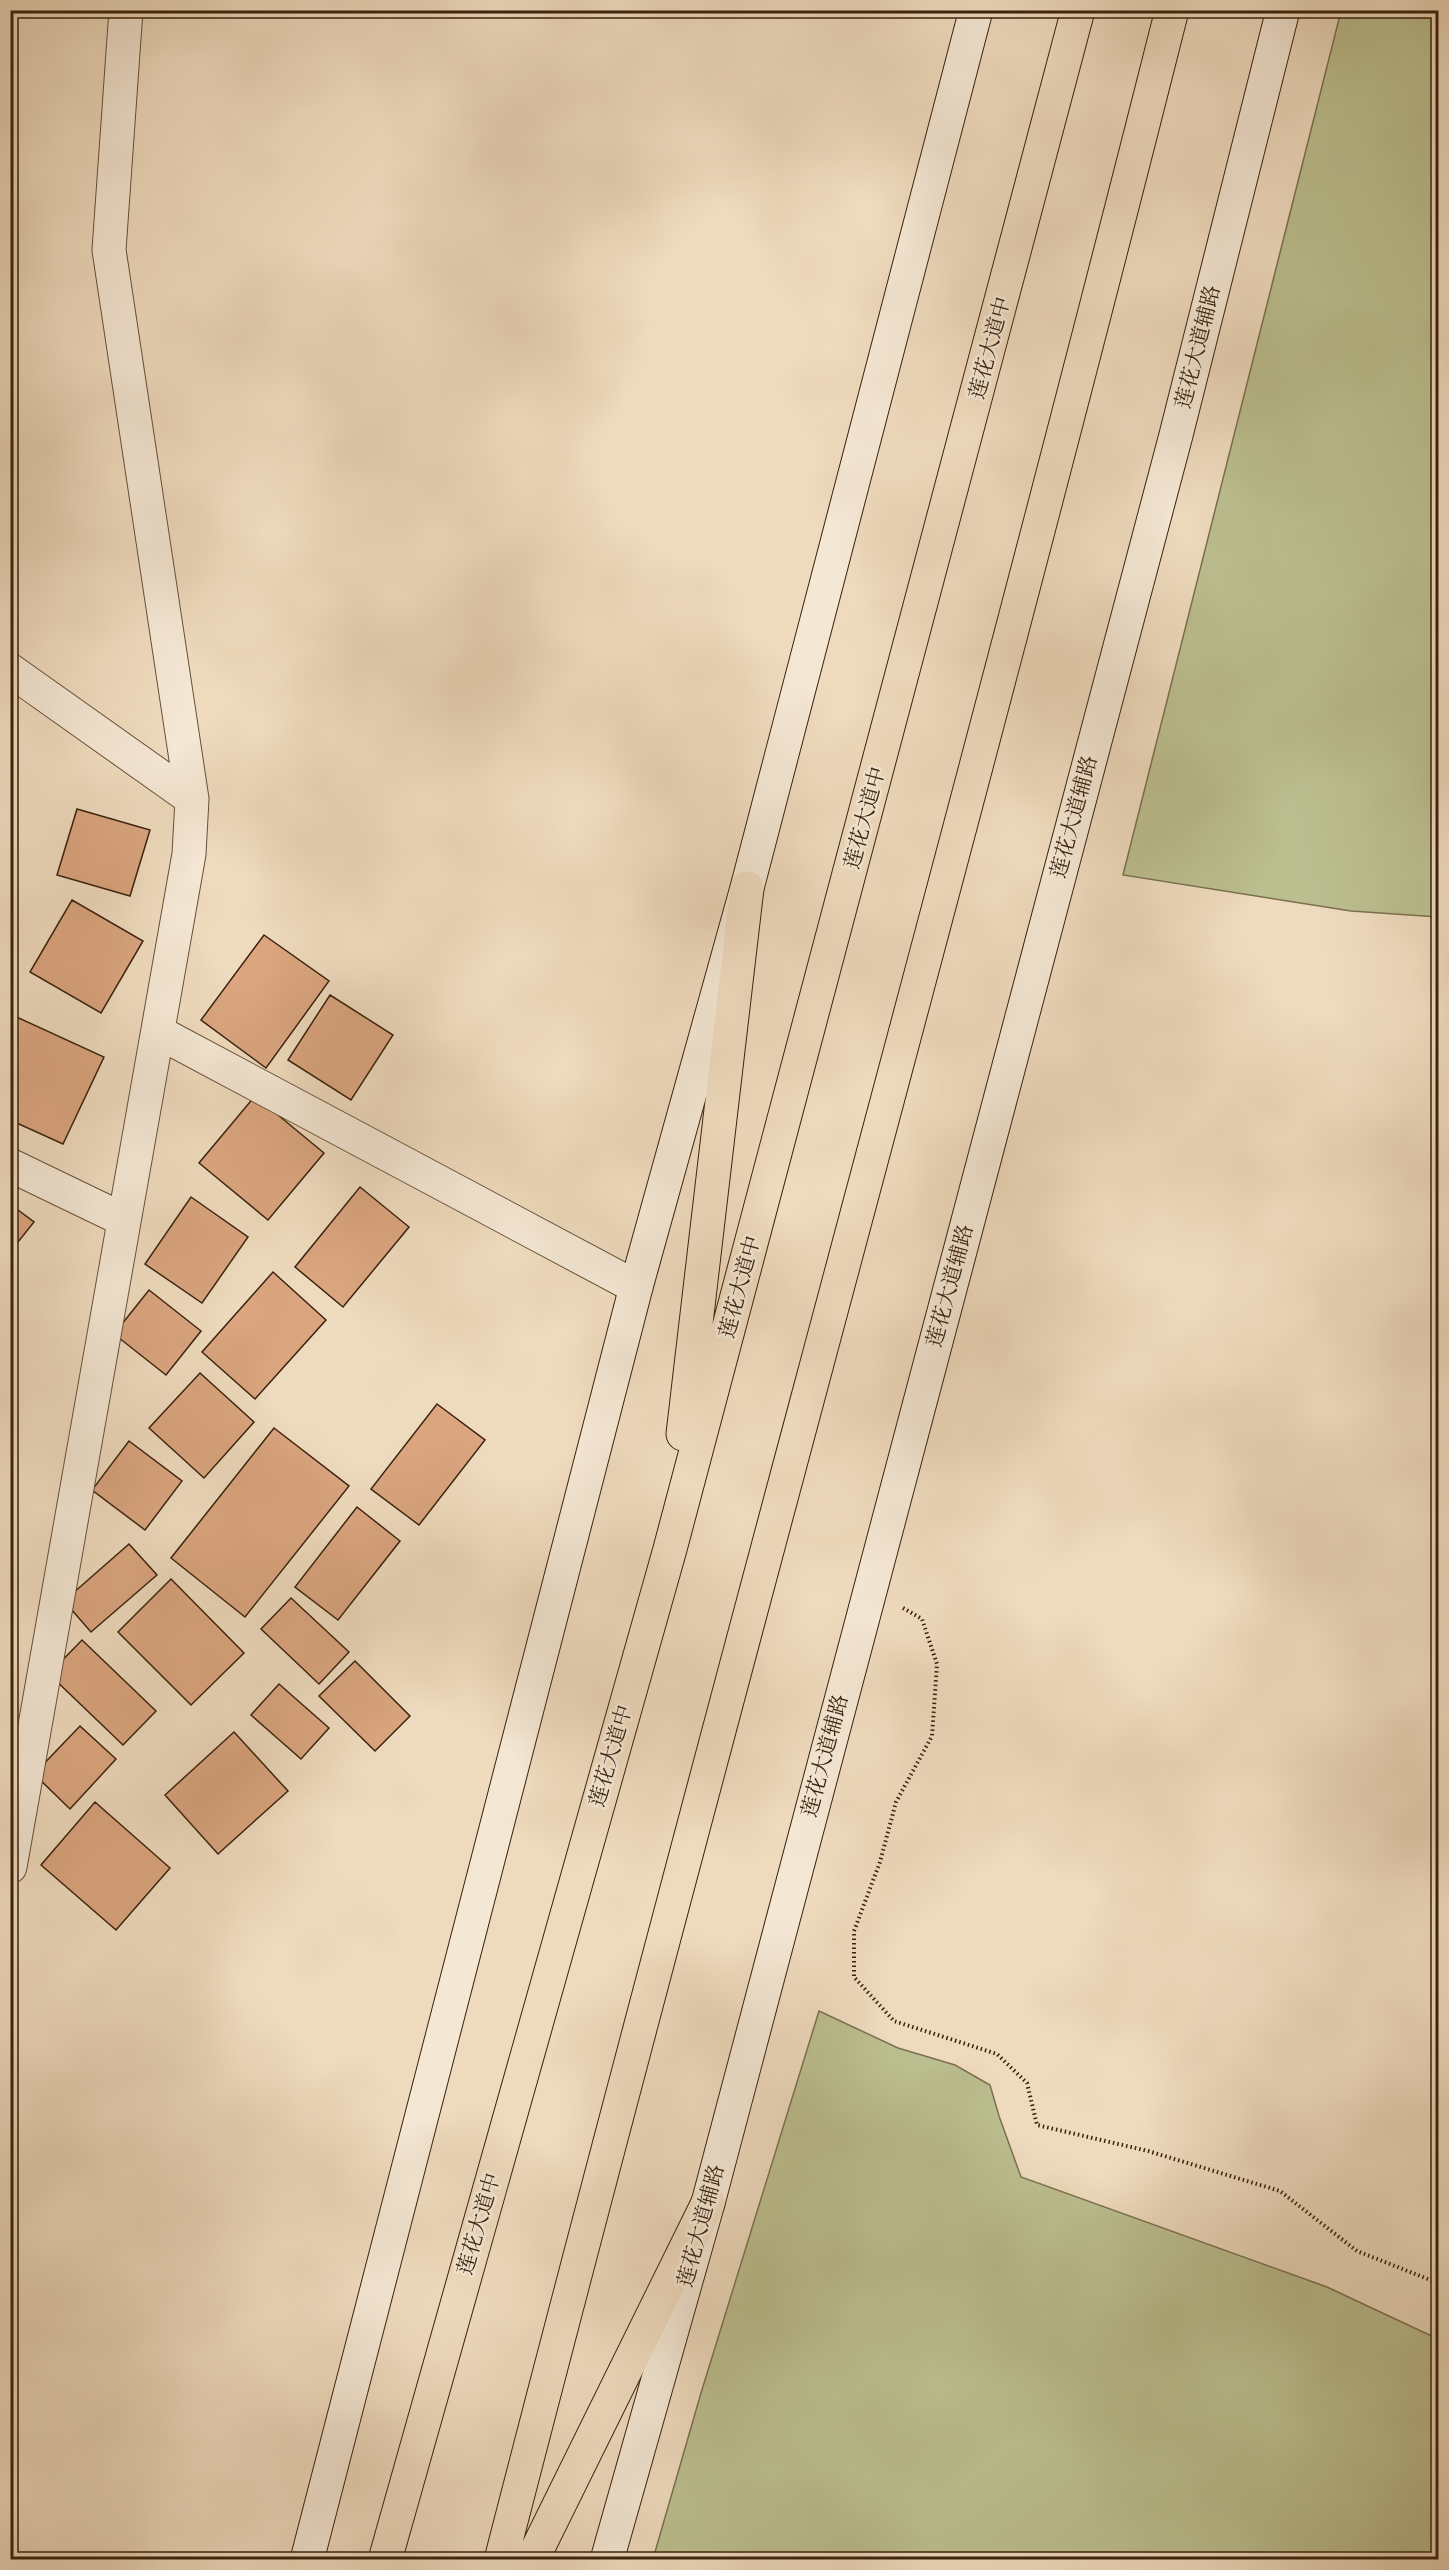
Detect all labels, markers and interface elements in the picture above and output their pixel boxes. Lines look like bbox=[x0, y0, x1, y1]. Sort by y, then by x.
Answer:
street label: 莲花大道辅路 bbox=[1169, 282, 1227, 412]
street label: 莲花大道中 bbox=[962, 294, 1018, 402]
street label: 莲花大道辅路 bbox=[1044, 752, 1104, 882]
street label: 莲花大道中 bbox=[837, 764, 893, 872]
street label: 莲花大道辅路 bbox=[920, 1221, 980, 1351]
street label: 莲花大道中 bbox=[712, 1233, 768, 1341]
street label: 莲花大道辅路 bbox=[795, 1691, 855, 1821]
street label: 莲花大道中 bbox=[583, 1702, 639, 1810]
street label: 莲花大道辅路 bbox=[671, 2161, 731, 2291]
street label: 莲花大道中 bbox=[451, 2170, 507, 2278]

